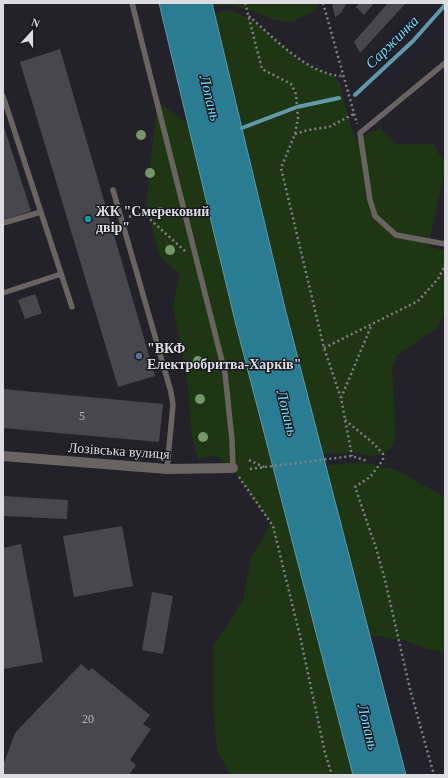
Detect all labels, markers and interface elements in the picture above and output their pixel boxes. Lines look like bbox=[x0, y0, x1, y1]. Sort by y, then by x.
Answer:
north arrow bbox=[12, 12, 52, 52]
water label: Саржинка bbox=[362, 12, 422, 72]
text: N bbox=[30, 16, 41, 30]
water label: Лопань bbox=[196, 72, 223, 123]
place label: ЖК "Смерековий двір" bbox=[96, 204, 209, 235]
marker: ЖК "Смерековий двір" bbox=[83, 214, 93, 224]
place label: "ВКФ Електробритва-Харків" bbox=[147, 341, 301, 372]
marker: "ВКФ Електробритва-Харків" bbox=[134, 351, 144, 361]
water label: Лопань bbox=[273, 387, 300, 438]
house number: 5 bbox=[79, 409, 85, 423]
street label: Лозівська вулиця bbox=[68, 440, 171, 462]
water label: Лопань bbox=[354, 701, 381, 752]
house number: 20 bbox=[82, 712, 94, 726]

